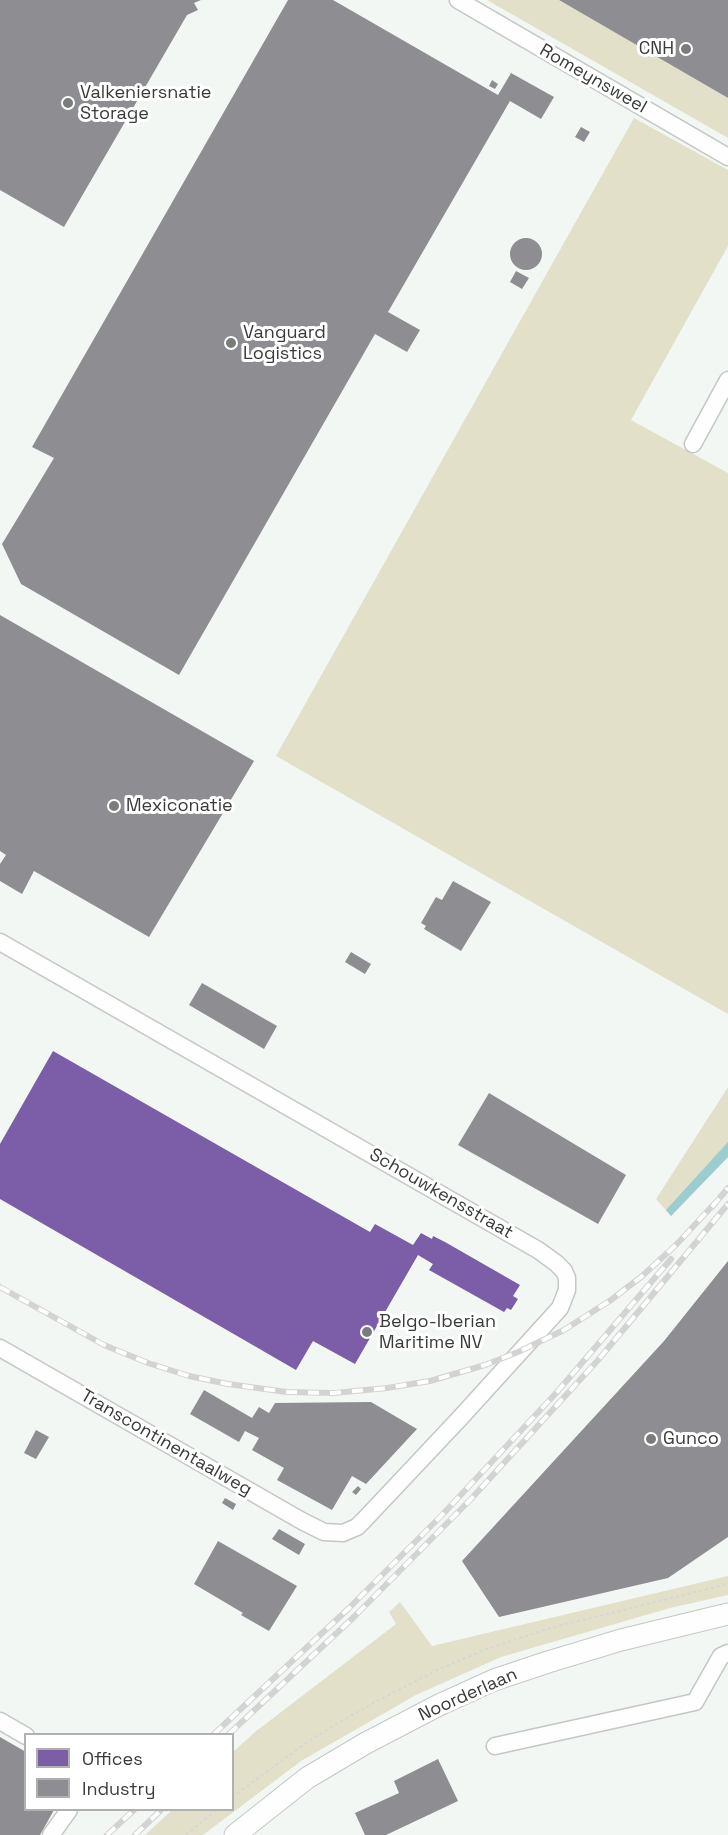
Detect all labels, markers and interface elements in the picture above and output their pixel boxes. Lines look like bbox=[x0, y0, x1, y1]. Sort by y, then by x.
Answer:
place label: CNH bbox=[639, 38, 674, 60]
street label: Romeynsweel bbox=[536, 40, 650, 118]
marker: CNH bbox=[679, 42, 693, 56]
place label: Valkeniersnatie Storage bbox=[80, 82, 211, 124]
marker: Valkeniersnatie Storage bbox=[61, 96, 75, 110]
place label: Vanguard Logistics bbox=[243, 322, 326, 364]
marker: Vanguard Logistics bbox=[224, 336, 238, 350]
place label: Mexiconatie bbox=[126, 795, 233, 817]
marker: Mexiconatie bbox=[107, 799, 121, 813]
street label: Schouwkensstraat bbox=[365, 1144, 517, 1244]
place label: Belgo-Iberian Maritime NV bbox=[379, 1311, 496, 1354]
marker: Belgo-Iberian Maritime NV bbox=[360, 1325, 374, 1339]
street label: Transcontinentaalweg bbox=[77, 1385, 255, 1501]
place label: Gunco bbox=[663, 1428, 719, 1450]
marker: Gunco bbox=[644, 1432, 658, 1446]
street label: Noorderlaan bbox=[415, 1664, 521, 1726]
legend bbox=[24, 1733, 234, 1811]
text: Offices bbox=[82, 1747, 143, 1770]
text: Industry bbox=[82, 1777, 155, 1800]

